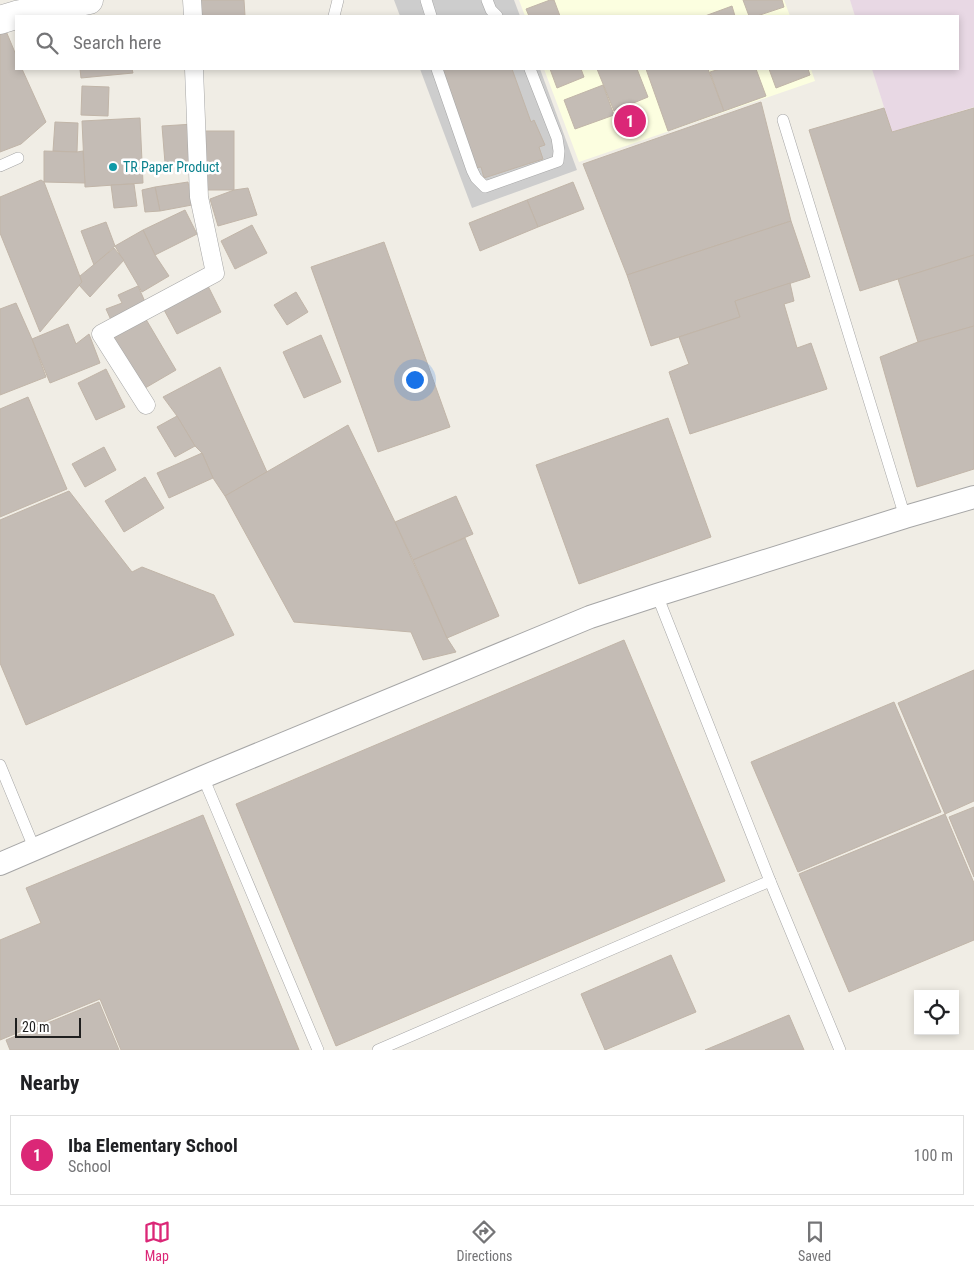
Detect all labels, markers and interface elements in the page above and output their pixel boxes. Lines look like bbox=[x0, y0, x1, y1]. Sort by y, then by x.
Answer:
search box bbox=[15, 15, 959, 70]
icon: search bbox=[33, 29, 61, 57]
text: Search here bbox=[73, 31, 161, 54]
pin: 1 bbox=[614, 102, 646, 140]
place label: TR Paper Product bbox=[123, 159, 220, 175]
marker: TR Paper Product bbox=[107, 161, 119, 173]
your location bbox=[402, 367, 428, 393]
map controls bbox=[914, 990, 959, 1035]
button: locate bbox=[914, 990, 959, 1035]
scale bar bbox=[15, 1015, 81, 1038]
text: 20 m bbox=[22, 1019, 50, 1035]
text: Nearby bbox=[20, 1071, 79, 1095]
text: Iba Elementary School bbox=[68, 1134, 238, 1157]
text: 1 bbox=[33, 1146, 41, 1165]
text: 100 m bbox=[914, 1146, 953, 1165]
text: School bbox=[68, 1157, 111, 1176]
tab: Map bbox=[143, 1218, 171, 1264]
tab: Directions bbox=[456, 1218, 512, 1264]
tab: Saved bbox=[798, 1218, 831, 1264]

